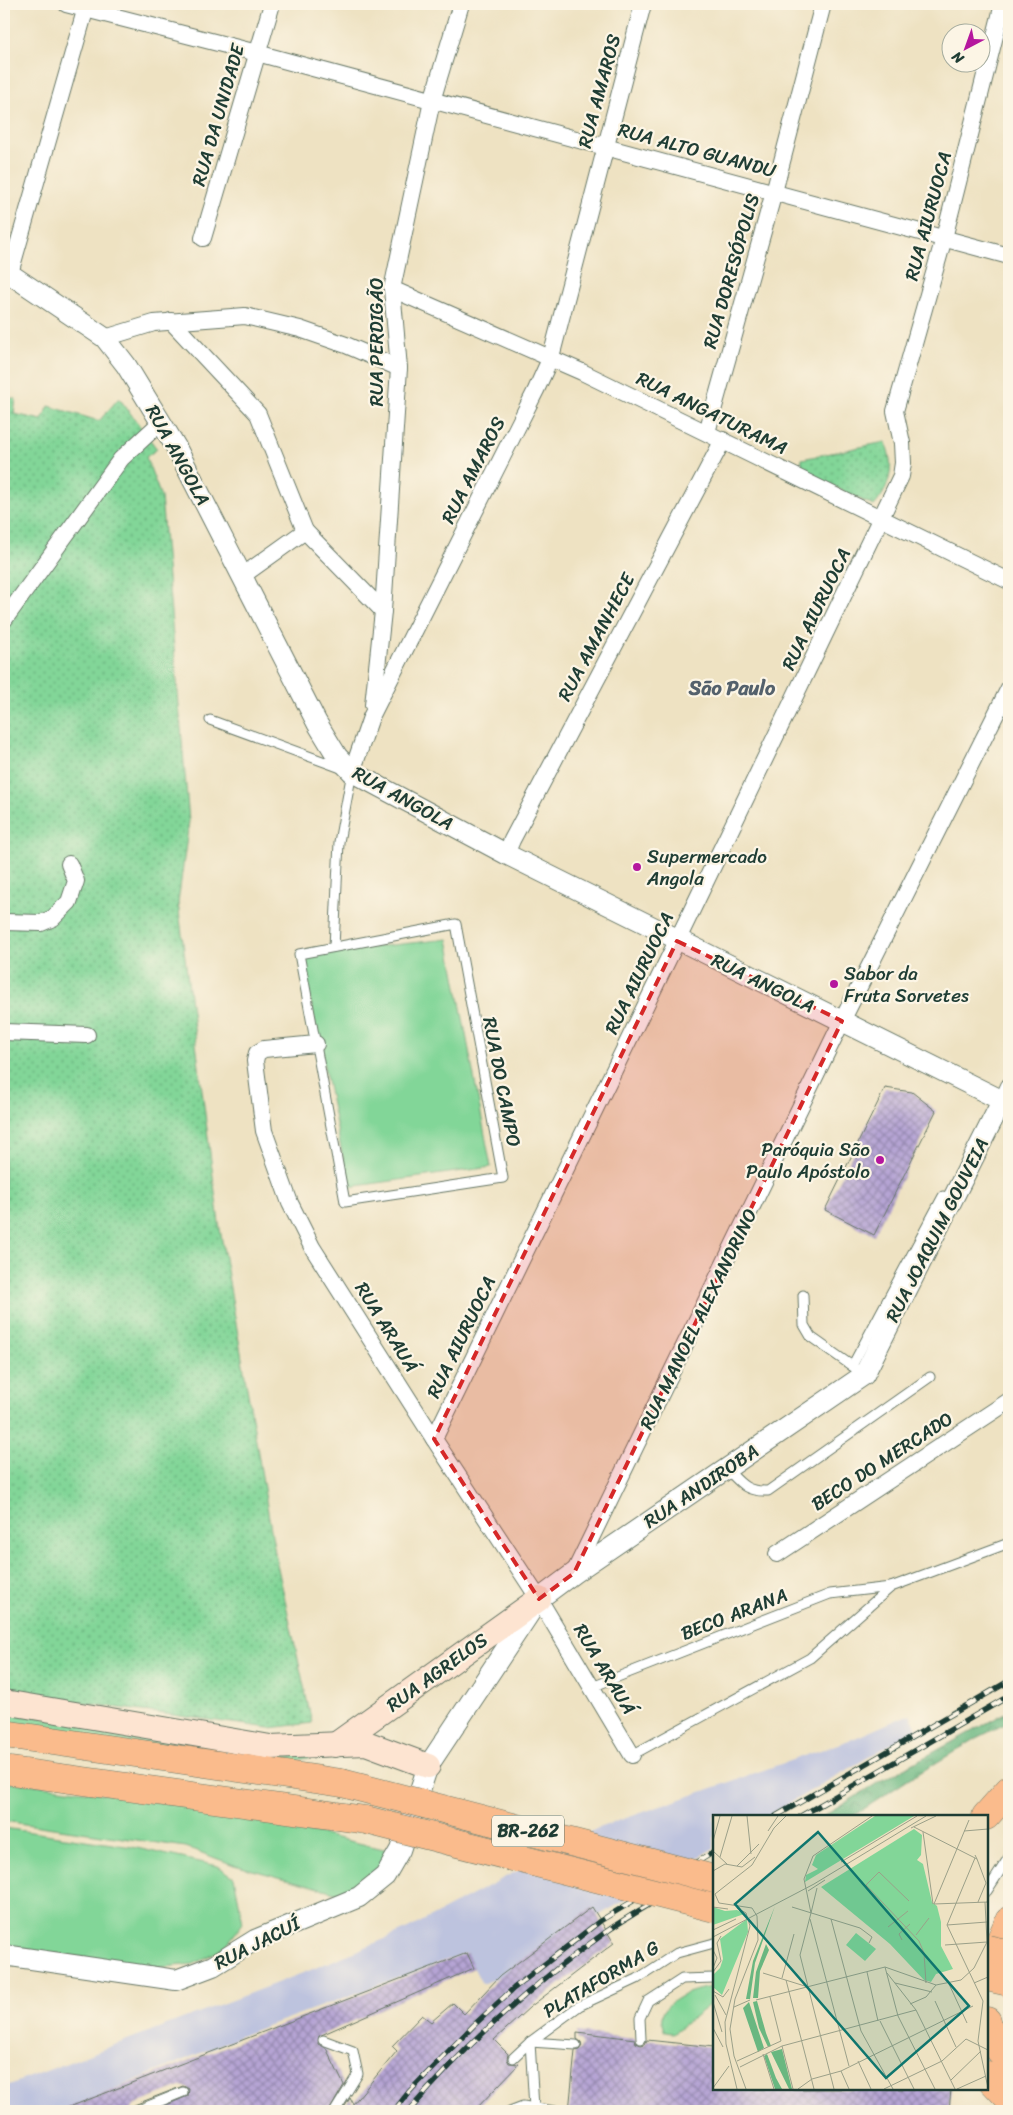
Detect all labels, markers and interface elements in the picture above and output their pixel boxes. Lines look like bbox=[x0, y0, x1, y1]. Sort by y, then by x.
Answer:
north arrow bbox=[940, 22, 990, 72]
street label: RUA AMAROS bbox=[568, 30, 630, 152]
street label: RUA DA UNIDADE bbox=[182, 39, 254, 190]
text: N bbox=[946, 45, 970, 71]
street label: RUA ALTO GUANDU bbox=[614, 113, 780, 187]
street label: RUA AIURUOCA bbox=[895, 148, 961, 284]
street label: RUA DORESÓPOLIS bbox=[693, 189, 769, 353]
street label: RUA PERDIGÃO bbox=[360, 278, 393, 406]
street label: RUA ANGATURAMA bbox=[631, 362, 793, 464]
street label: RUA ANGOLA bbox=[137, 398, 219, 512]
street label: RUA AMAROS bbox=[432, 410, 514, 530]
street label: RUA AIURUOCA bbox=[772, 542, 860, 676]
street label: RUA AMANHECE bbox=[548, 566, 644, 707]
district label: São Paulo bbox=[688, 671, 776, 706]
street label: RUA ANGOLA bbox=[346, 757, 460, 839]
place label: Supermercado Angola bbox=[646, 840, 767, 895]
marker: Supermercado Angola bbox=[631, 861, 643, 873]
street label: RUA AIURUOCA bbox=[595, 906, 683, 1040]
street label: RUA ANGOLA bbox=[706, 944, 820, 1022]
place label: Sabor da Fruta Sorvetes bbox=[844, 957, 969, 1012]
marker: Sabor da Fruta Sorvetes bbox=[828, 978, 840, 990]
street label: RUA DO CAMPO bbox=[473, 1014, 531, 1150]
street label: RUA JOAQUIM GOUVEIA bbox=[876, 1132, 998, 1328]
place label: Paróquia São Paulo Apóstolo bbox=[746, 1133, 870, 1188]
marker: Paróquia São Paulo Apóstolo bbox=[874, 1154, 886, 1166]
street label: RUA MANOEL ALEXANDRINO bbox=[630, 1203, 766, 1435]
street label: RUA AIURUOCA bbox=[417, 1270, 505, 1404]
street label: RUA ARAUÁ bbox=[346, 1275, 429, 1381]
street label: BECO DO MERCADO bbox=[804, 1402, 960, 1520]
street label: RUA ANDIROBA bbox=[636, 1435, 766, 1537]
street label: BECO ARANA bbox=[676, 1578, 792, 1650]
street label: RUA ARAUÁ bbox=[565, 1617, 647, 1723]
street label: RUA AGRELOS bbox=[379, 1623, 495, 1720]
road number: BR-262 bbox=[492, 1815, 564, 1846]
inset map bbox=[713, 1815, 988, 2090]
street label: RUA JACUÍ bbox=[208, 1906, 307, 1979]
street label: PLATAFORMA G bbox=[536, 1931, 666, 2027]

